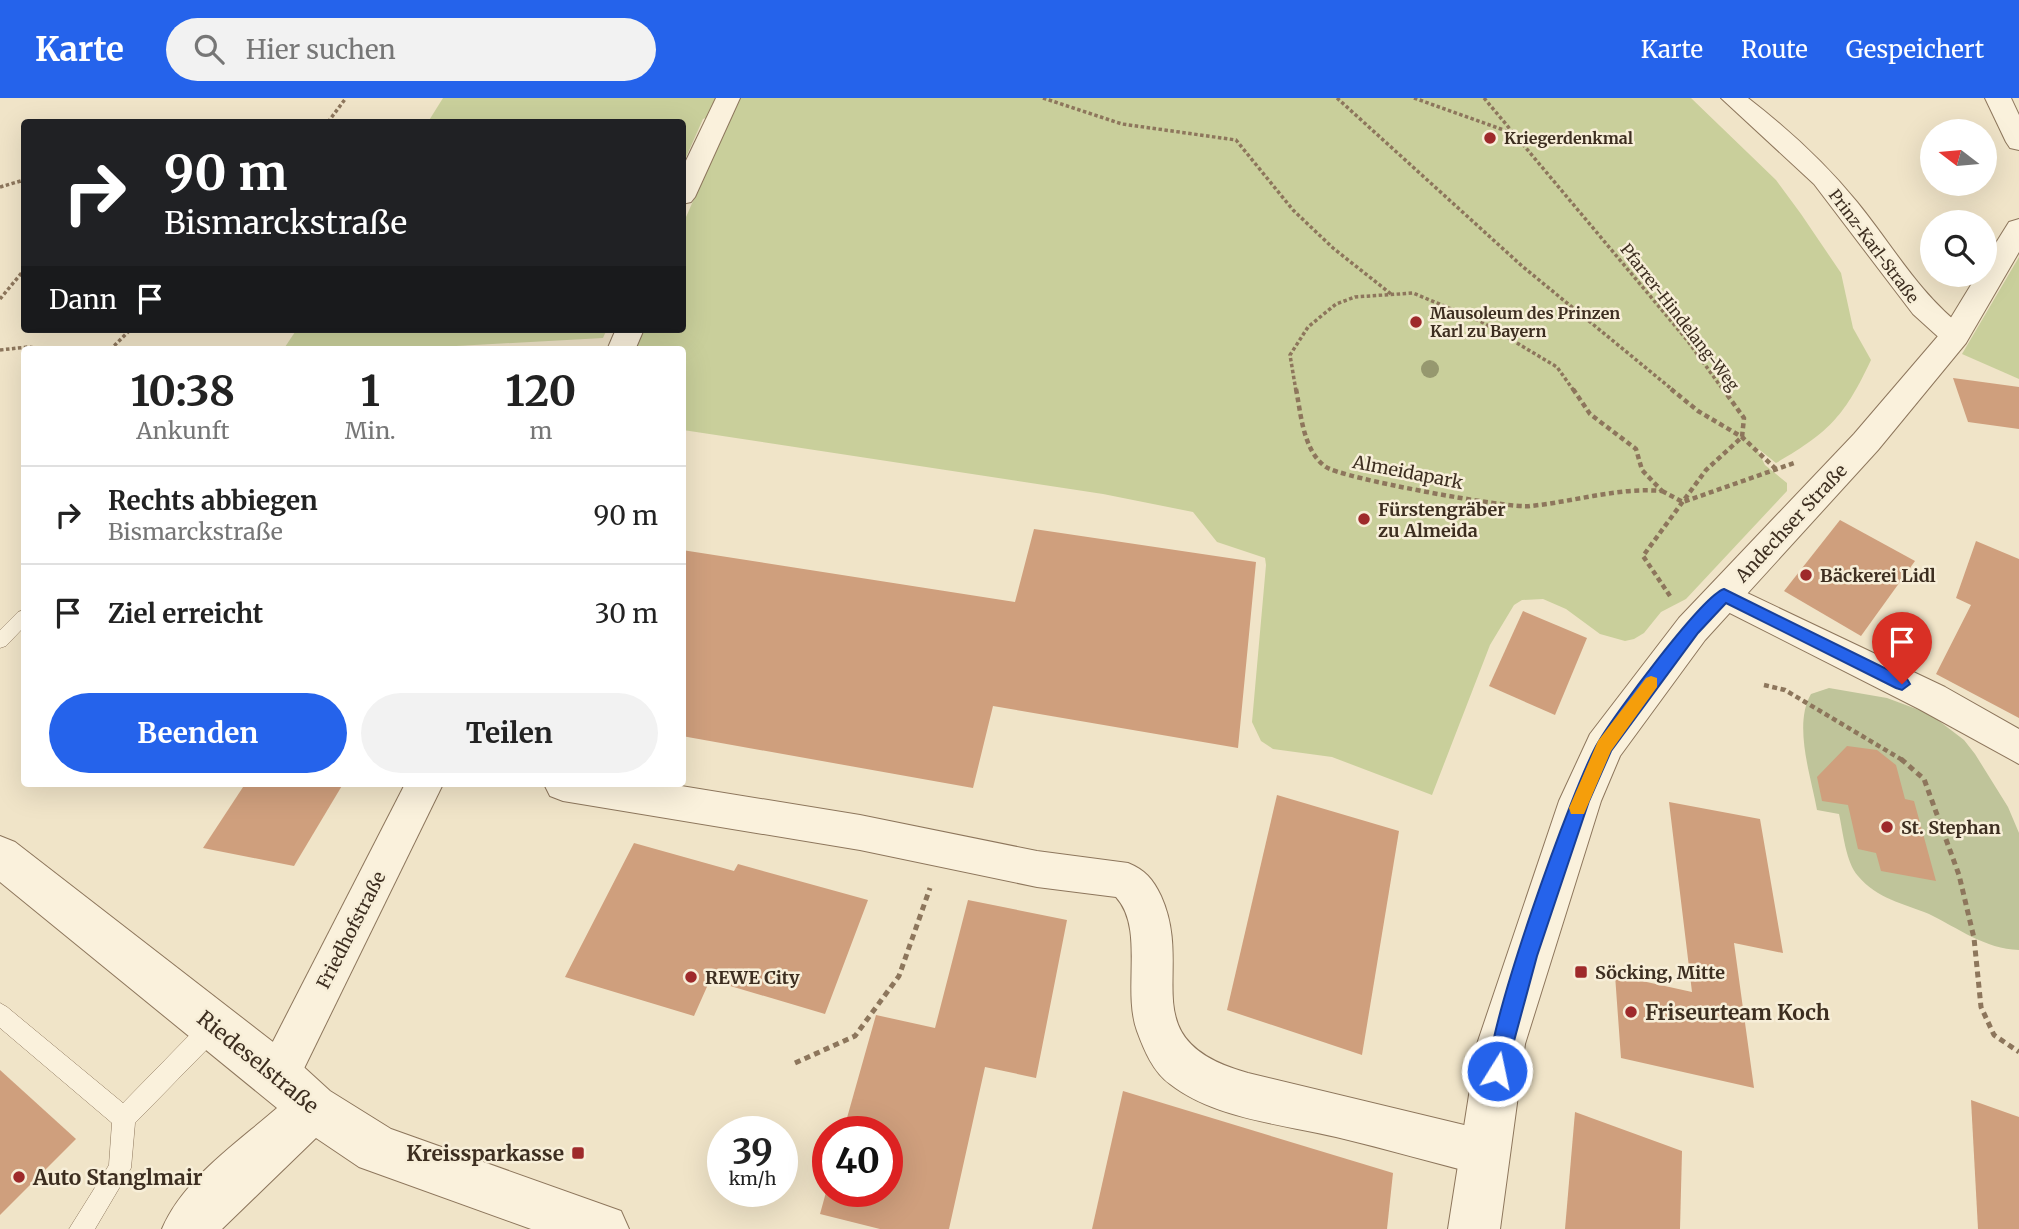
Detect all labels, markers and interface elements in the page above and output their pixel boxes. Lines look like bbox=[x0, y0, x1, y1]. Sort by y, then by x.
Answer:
search box bbox=[166, 18, 656, 81]
text: Karte bbox=[35, 29, 124, 70]
icon: search bbox=[190, 30, 228, 68]
text: Hier suchen bbox=[246, 33, 396, 66]
text: Karte bbox=[1641, 34, 1703, 65]
text: Route bbox=[1741, 34, 1808, 65]
text: Gespeichert bbox=[1846, 34, 1984, 65]
north arrow bbox=[1920, 119, 1997, 196]
map controls bbox=[1920, 119, 1997, 287]
place label: Kriegerdenkmal bbox=[1504, 128, 1633, 148]
marker: Kriegerdenkmal bbox=[1482, 130, 1498, 146]
text: 90 m bbox=[164, 142, 288, 203]
icon: right bbox=[49, 147, 140, 238]
street label: Prinz-Karl-Straße bbox=[1825, 185, 1923, 307]
text: Bismarckstraße bbox=[164, 203, 407, 243]
button: search bbox=[1920, 210, 1997, 287]
street label: Pfarrer-Hindelang-Weg bbox=[1616, 239, 1744, 395]
icon: arrive bbox=[131, 280, 169, 318]
text: Dann bbox=[49, 283, 117, 316]
place label: Mausoleum des Prinzen Karl zu Bayern bbox=[1430, 303, 1620, 341]
marker: Mausoleum des Prinzen Karl zu Bayern bbox=[1408, 314, 1424, 330]
text: 10:38 bbox=[131, 365, 235, 417]
text: 1 bbox=[361, 365, 380, 417]
text: 120 bbox=[505, 365, 576, 417]
text: Ankunft bbox=[136, 416, 230, 445]
text: Min. bbox=[345, 416, 396, 445]
text: m bbox=[529, 416, 552, 445]
street label: Almeidapark bbox=[1350, 450, 1466, 494]
street label: Andechser Straße bbox=[1730, 459, 1852, 588]
text: Rechts abbiegen bbox=[108, 484, 318, 517]
icon: right bbox=[49, 496, 87, 534]
place label: Fürstengräber zu Almeida bbox=[1378, 498, 1506, 542]
text: 90 m bbox=[594, 499, 658, 532]
marker: Fürstengräber zu Almeida bbox=[1356, 511, 1372, 527]
text: Bismarckstraße bbox=[108, 517, 283, 546]
place label: Bäckerei Lidl bbox=[1820, 564, 1936, 587]
marker: Bäckerei Lidl bbox=[1798, 567, 1814, 583]
icon: arrive bbox=[49, 594, 87, 632]
text: Ziel erreicht bbox=[108, 597, 263, 630]
text: 30 m bbox=[595, 597, 658, 630]
pin bbox=[1872, 612, 1932, 684]
icon: arrive bbox=[1883, 623, 1921, 661]
button: Beenden bbox=[49, 693, 347, 773]
button: Teilen bbox=[361, 693, 658, 773]
place label: St. Stephan bbox=[1901, 816, 2001, 839]
marker: St. Stephan bbox=[1879, 819, 1895, 835]
street label: Friedhofstraße bbox=[312, 867, 390, 993]
place label: Söcking, Mitte bbox=[1595, 961, 1725, 984]
marker: Söcking, Mitte bbox=[1573, 964, 1589, 980]
place label: REWE City bbox=[705, 966, 800, 989]
marker: REWE City bbox=[683, 969, 699, 985]
place label: Friseurteam Koch bbox=[1645, 999, 1830, 1026]
marker: Friseurteam Koch bbox=[1623, 1004, 1639, 1020]
street label: Riedeselstraße bbox=[192, 1005, 324, 1119]
position arrow bbox=[1460, 1034, 1534, 1108]
speed limit sign: 40 bbox=[812, 1116, 903, 1207]
text: 39 bbox=[732, 1130, 773, 1174]
place label: Kreissparkasse bbox=[406, 1140, 564, 1167]
marker: Kreissparkasse bbox=[570, 1145, 586, 1161]
place label: Auto Stanglmair bbox=[32, 1164, 203, 1191]
text: km/h bbox=[729, 1167, 776, 1190]
marker: Auto Stanglmair bbox=[11, 1169, 27, 1185]

